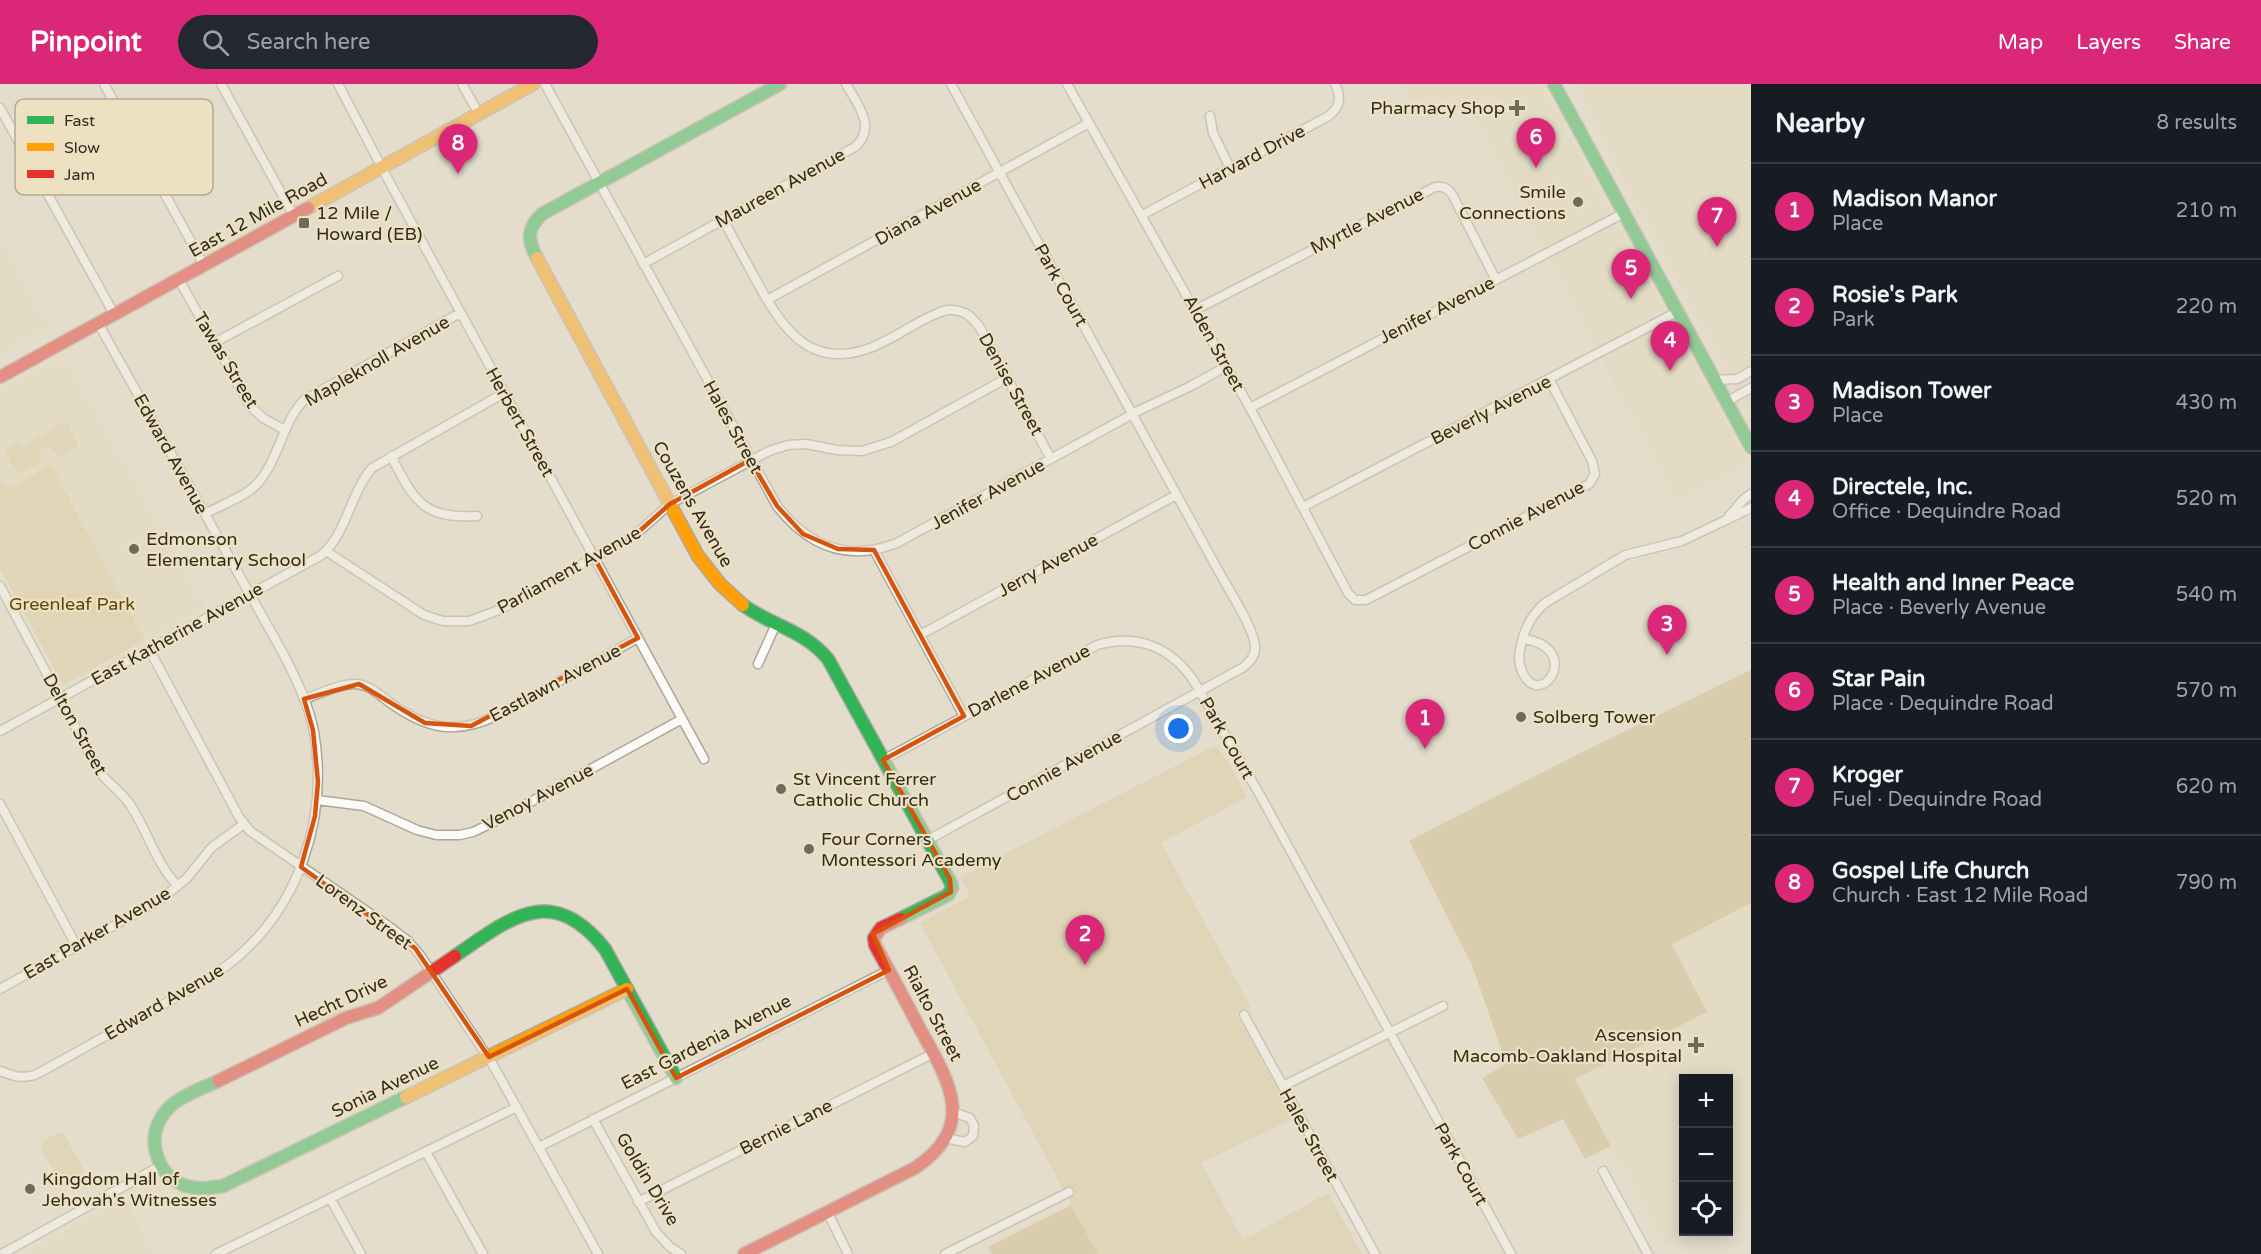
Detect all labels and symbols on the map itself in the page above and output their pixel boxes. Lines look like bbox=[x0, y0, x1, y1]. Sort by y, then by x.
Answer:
place label: Pharmacy Shop bbox=[1370, 97, 1505, 119]
legend bbox=[15, 99, 213, 195]
marker: Pharmacy Shop bbox=[1510, 101, 1524, 115]
text: Fast bbox=[64, 111, 95, 131]
pin: 6 bbox=[1516, 118, 1556, 168]
street label: Harvard Drive bbox=[1195, 120, 1309, 194]
pin: 8 bbox=[438, 124, 478, 174]
text: Slow bbox=[64, 138, 100, 158]
street label: Maureen Avenue bbox=[711, 143, 849, 233]
text: Jam bbox=[64, 165, 95, 185]
street label: East 12 Mile Road bbox=[185, 168, 331, 262]
street label: Diana Avenue bbox=[871, 174, 985, 250]
place label: Smile Connections bbox=[1459, 181, 1566, 224]
street label: Myrtle Avenue bbox=[1307, 183, 1427, 259]
marker: Smile Connections bbox=[1571, 195, 1585, 209]
pin: 7 bbox=[1698, 198, 1736, 247]
place label: 12 Mile / Howard (EB) bbox=[316, 202, 422, 245]
marker: 12 Mile / Howard (EB) bbox=[297, 216, 311, 230]
street label: Park Court bbox=[1029, 240, 1093, 330]
pin: 5 bbox=[1612, 250, 1650, 299]
street label: Jenifer Avenue bbox=[1376, 271, 1498, 349]
street label: Alden Street bbox=[1179, 291, 1249, 395]
street label: Tawas Street bbox=[189, 308, 263, 412]
street label: Mapleknoll Avenue bbox=[301, 311, 453, 411]
pin: 4 bbox=[1650, 322, 1690, 371]
street label: Denise Street bbox=[974, 329, 1048, 439]
street label: Herbert Street bbox=[481, 363, 559, 481]
street label: Beverly Avenue bbox=[1427, 370, 1555, 450]
street label: Hales Street bbox=[698, 377, 768, 478]
street label: Edward Avenue bbox=[129, 390, 213, 518]
street label: Couzens Avenue bbox=[648, 437, 738, 571]
street label: Jenifer Avenue bbox=[927, 454, 1049, 534]
street label: Connie Avenue bbox=[1464, 476, 1588, 556]
street label: Parliament Avenue bbox=[493, 521, 645, 619]
place label: Edmonson Elementary School bbox=[146, 528, 306, 571]
street label: Jerry Avenue bbox=[994, 528, 1102, 602]
marker: Edmonson Elementary School bbox=[127, 542, 141, 556]
street label: East Katherine Avenue bbox=[87, 578, 267, 690]
park label: Greenleaf Park bbox=[9, 593, 135, 615]
pin: 3 bbox=[1648, 606, 1686, 655]
street label: Eastlawn Avenue bbox=[486, 639, 624, 727]
street label: Darlene Avenue bbox=[964, 640, 1094, 722]
street label: Delton Street bbox=[38, 669, 112, 779]
street label: Park Court bbox=[1195, 693, 1259, 783]
pin: 1 bbox=[1406, 700, 1444, 749]
place label: Solberg Tower bbox=[1533, 706, 1656, 728]
marker: Solberg Tower bbox=[1514, 710, 1528, 724]
your location bbox=[1164, 714, 1193, 743]
street label: Connie Avenue bbox=[1002, 725, 1126, 807]
street label: Venoy Avenue bbox=[479, 759, 597, 835]
place label: St Vincent Ferrer Catholic Church bbox=[793, 768, 936, 811]
marker: St Vincent Ferrer Catholic Church bbox=[774, 782, 788, 796]
place label: Four Corners Montessori Academy bbox=[821, 828, 1002, 871]
marker: Four Corners Montessori Academy bbox=[802, 842, 816, 856]
street label: Lorenz Street bbox=[311, 870, 417, 955]
street label: East Parker Avenue bbox=[20, 882, 174, 984]
pin: 2 bbox=[1066, 916, 1104, 965]
street label: Edward Avenue bbox=[101, 959, 227, 1045]
street label: Rialto Street bbox=[898, 961, 968, 1065]
street label: Hecht Drive bbox=[291, 970, 391, 1032]
street label: East Gardenia Avenue bbox=[617, 989, 795, 1095]
place label: Ascension Macomb-Oakland Hospital bbox=[1453, 1024, 1682, 1067]
marker: Ascension Macomb-Oakland Hospital bbox=[1687, 1036, 1705, 1054]
street label: Sonia Avenue bbox=[328, 1052, 442, 1122]
street label: Hales Street bbox=[1274, 1085, 1344, 1186]
street label: Bernie Lane bbox=[736, 1094, 836, 1160]
street label: Park Court bbox=[1429, 1119, 1493, 1209]
street label: Goldin Drive bbox=[612, 1128, 684, 1230]
place label: Kingdom Hall of Jehovah's Witnesses bbox=[42, 1168, 217, 1211]
marker: Kingdom Hall of Jehovah's Witnesses bbox=[23, 1182, 37, 1196]

